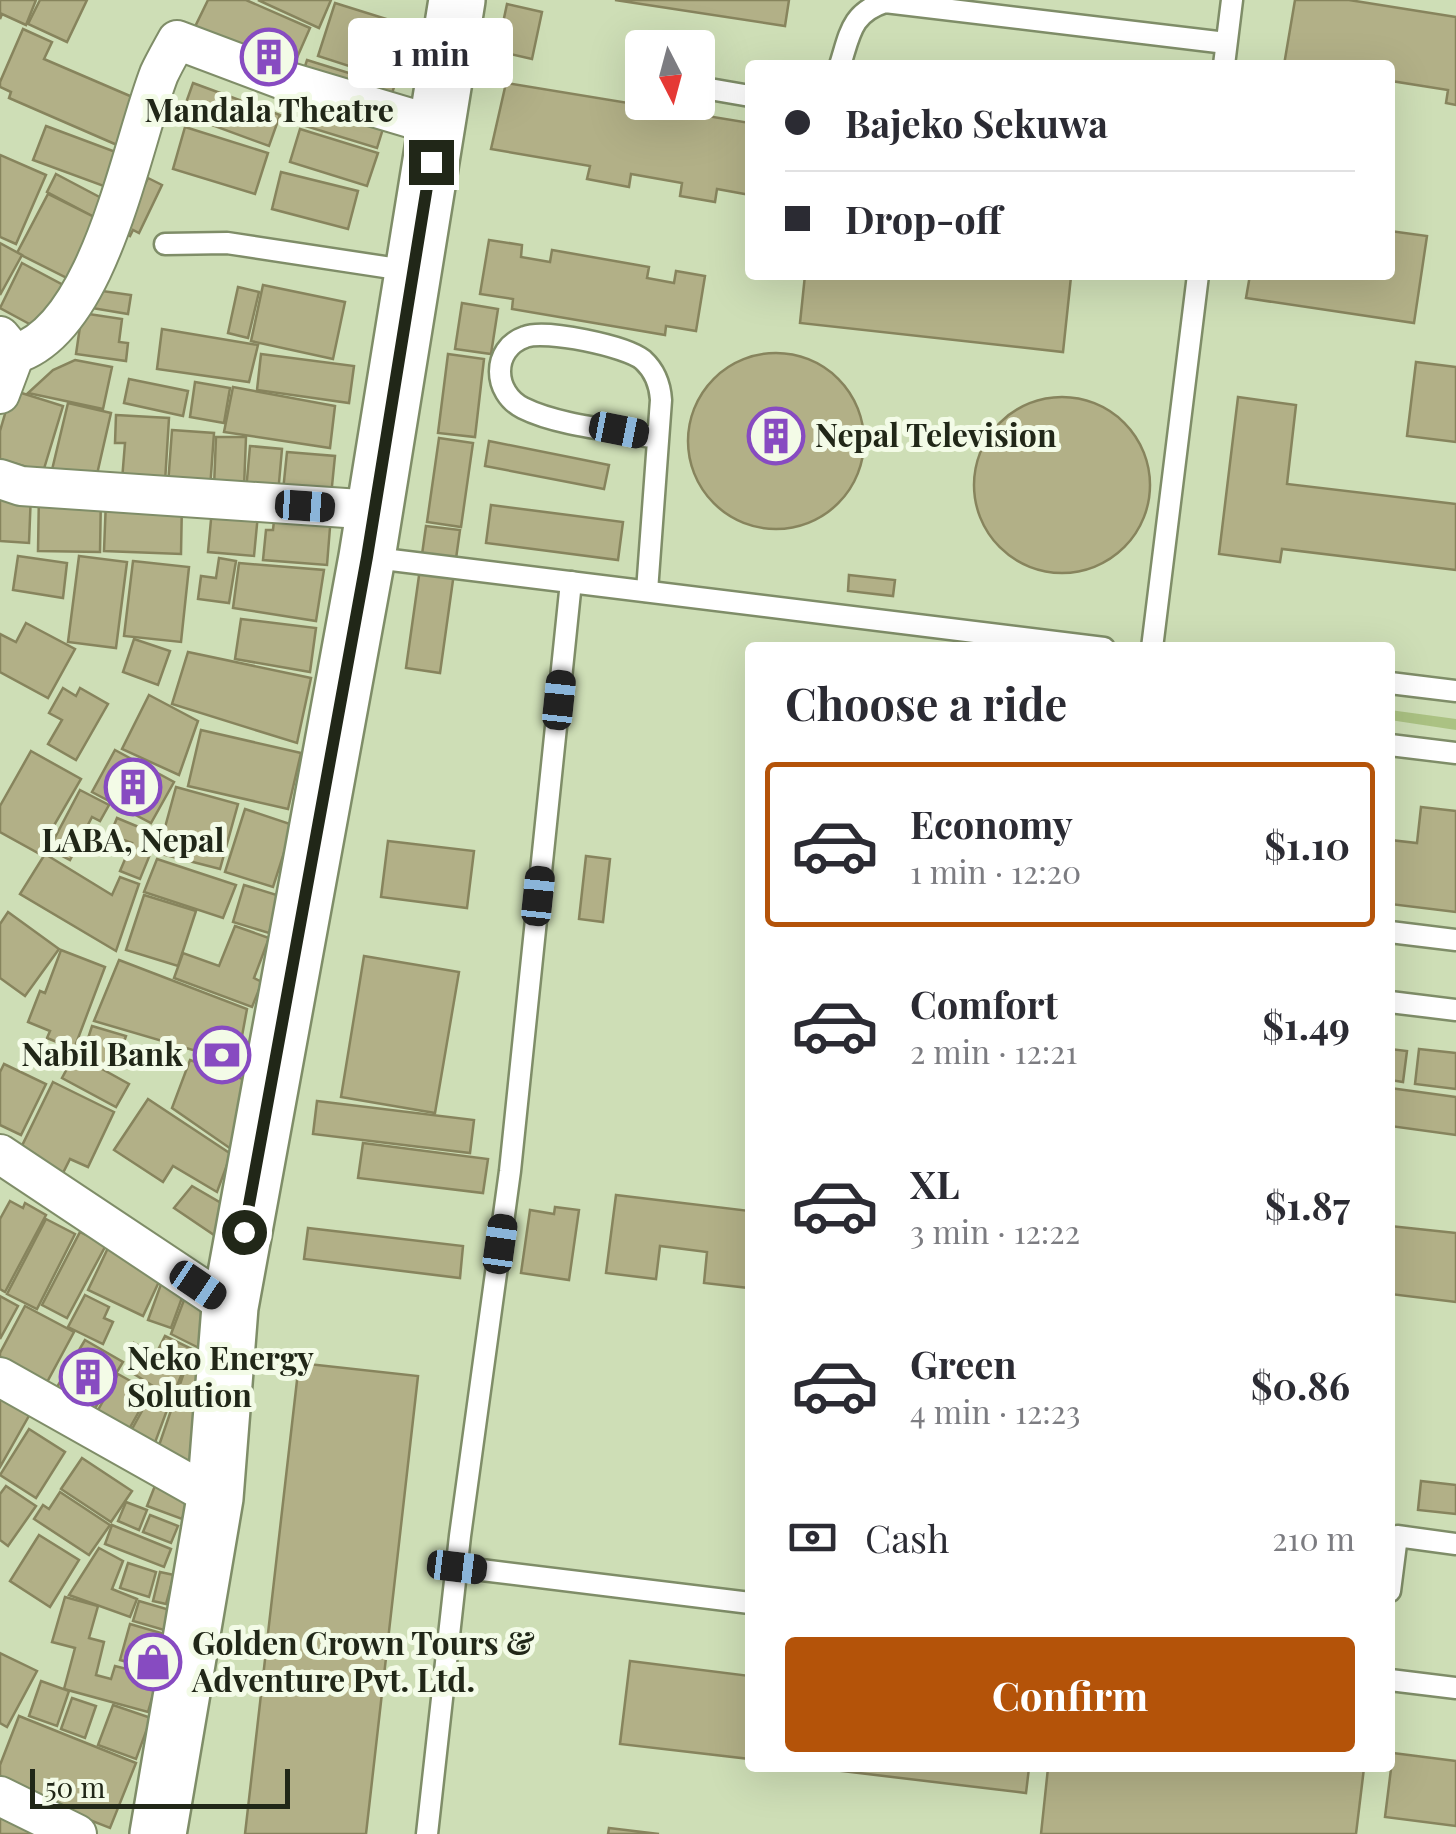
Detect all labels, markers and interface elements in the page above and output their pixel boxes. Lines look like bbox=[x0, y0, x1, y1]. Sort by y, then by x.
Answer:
callout: 1 min bbox=[348, 17, 514, 87]
building icon: Mandala Theatre bbox=[239, 27, 299, 87]
north arrow bbox=[625, 30, 715, 120]
map controls bbox=[625, 30, 715, 120]
text: 1 min bbox=[391, 31, 470, 74]
place label: Mandala Theatre bbox=[144, 87, 394, 130]
text: Bajeko Sekuwa bbox=[845, 97, 1108, 148]
route end bbox=[409, 140, 454, 185]
text: Drop-off bbox=[845, 193, 1002, 244]
building icon: Nepal Television bbox=[746, 406, 806, 466]
car bbox=[587, 410, 651, 450]
place label: Nepal Television bbox=[815, 412, 1057, 455]
car bbox=[274, 489, 336, 523]
car bbox=[541, 669, 577, 731]
text: Choose a ride bbox=[785, 672, 1067, 732]
building icon: LABA, Nepal bbox=[103, 757, 163, 817]
text: Economy bbox=[910, 798, 1073, 849]
icon: car bbox=[790, 800, 880, 890]
place label: LABA, Nepal bbox=[41, 817, 225, 860]
text: $1.10 bbox=[1264, 819, 1350, 870]
text: 1 min · 12:20 bbox=[910, 849, 1081, 892]
car bbox=[520, 865, 556, 927]
text: Comfort bbox=[910, 978, 1058, 1029]
icon: car bbox=[790, 980, 880, 1070]
text: $1.49 bbox=[1262, 999, 1350, 1050]
bank icon: Nabil Bank bbox=[192, 1025, 252, 1085]
text: 2 min · 12:21 bbox=[910, 1029, 1077, 1072]
place label: Nabil Bank bbox=[21, 1031, 183, 1074]
text: XL bbox=[910, 1158, 959, 1209]
icon: car bbox=[790, 1160, 880, 1250]
text: $1.87 bbox=[1265, 1179, 1350, 1230]
text: 3 min · 12:22 bbox=[910, 1209, 1080, 1252]
route start bbox=[222, 1210, 267, 1255]
car bbox=[481, 1212, 519, 1276]
car bbox=[165, 1256, 231, 1314]
place label: Neko Energy Solution bbox=[127, 1335, 314, 1415]
text: Green bbox=[910, 1338, 1017, 1389]
icon: car bbox=[790, 1340, 880, 1430]
building icon: Neko Energy Solution bbox=[58, 1347, 118, 1407]
text: $0.86 bbox=[1251, 1359, 1350, 1410]
text: 4 min · 12:23 bbox=[910, 1389, 1081, 1432]
icon: cash bbox=[785, 1510, 840, 1565]
text: Cash bbox=[865, 1512, 949, 1563]
text: 210 m bbox=[1272, 1516, 1355, 1559]
car bbox=[425, 1548, 489, 1586]
place label: Golden Crown Tours & Adventure Pvt. Ltd. bbox=[191, 1620, 535, 1700]
shop icon: Golden Crown Tours & Adventure Pvt. Ltd. bbox=[123, 1632, 183, 1692]
button: Confirm bbox=[785, 1637, 1355, 1752]
scale bar bbox=[30, 1764, 290, 1808]
text: 50 m bbox=[45, 1768, 105, 1805]

